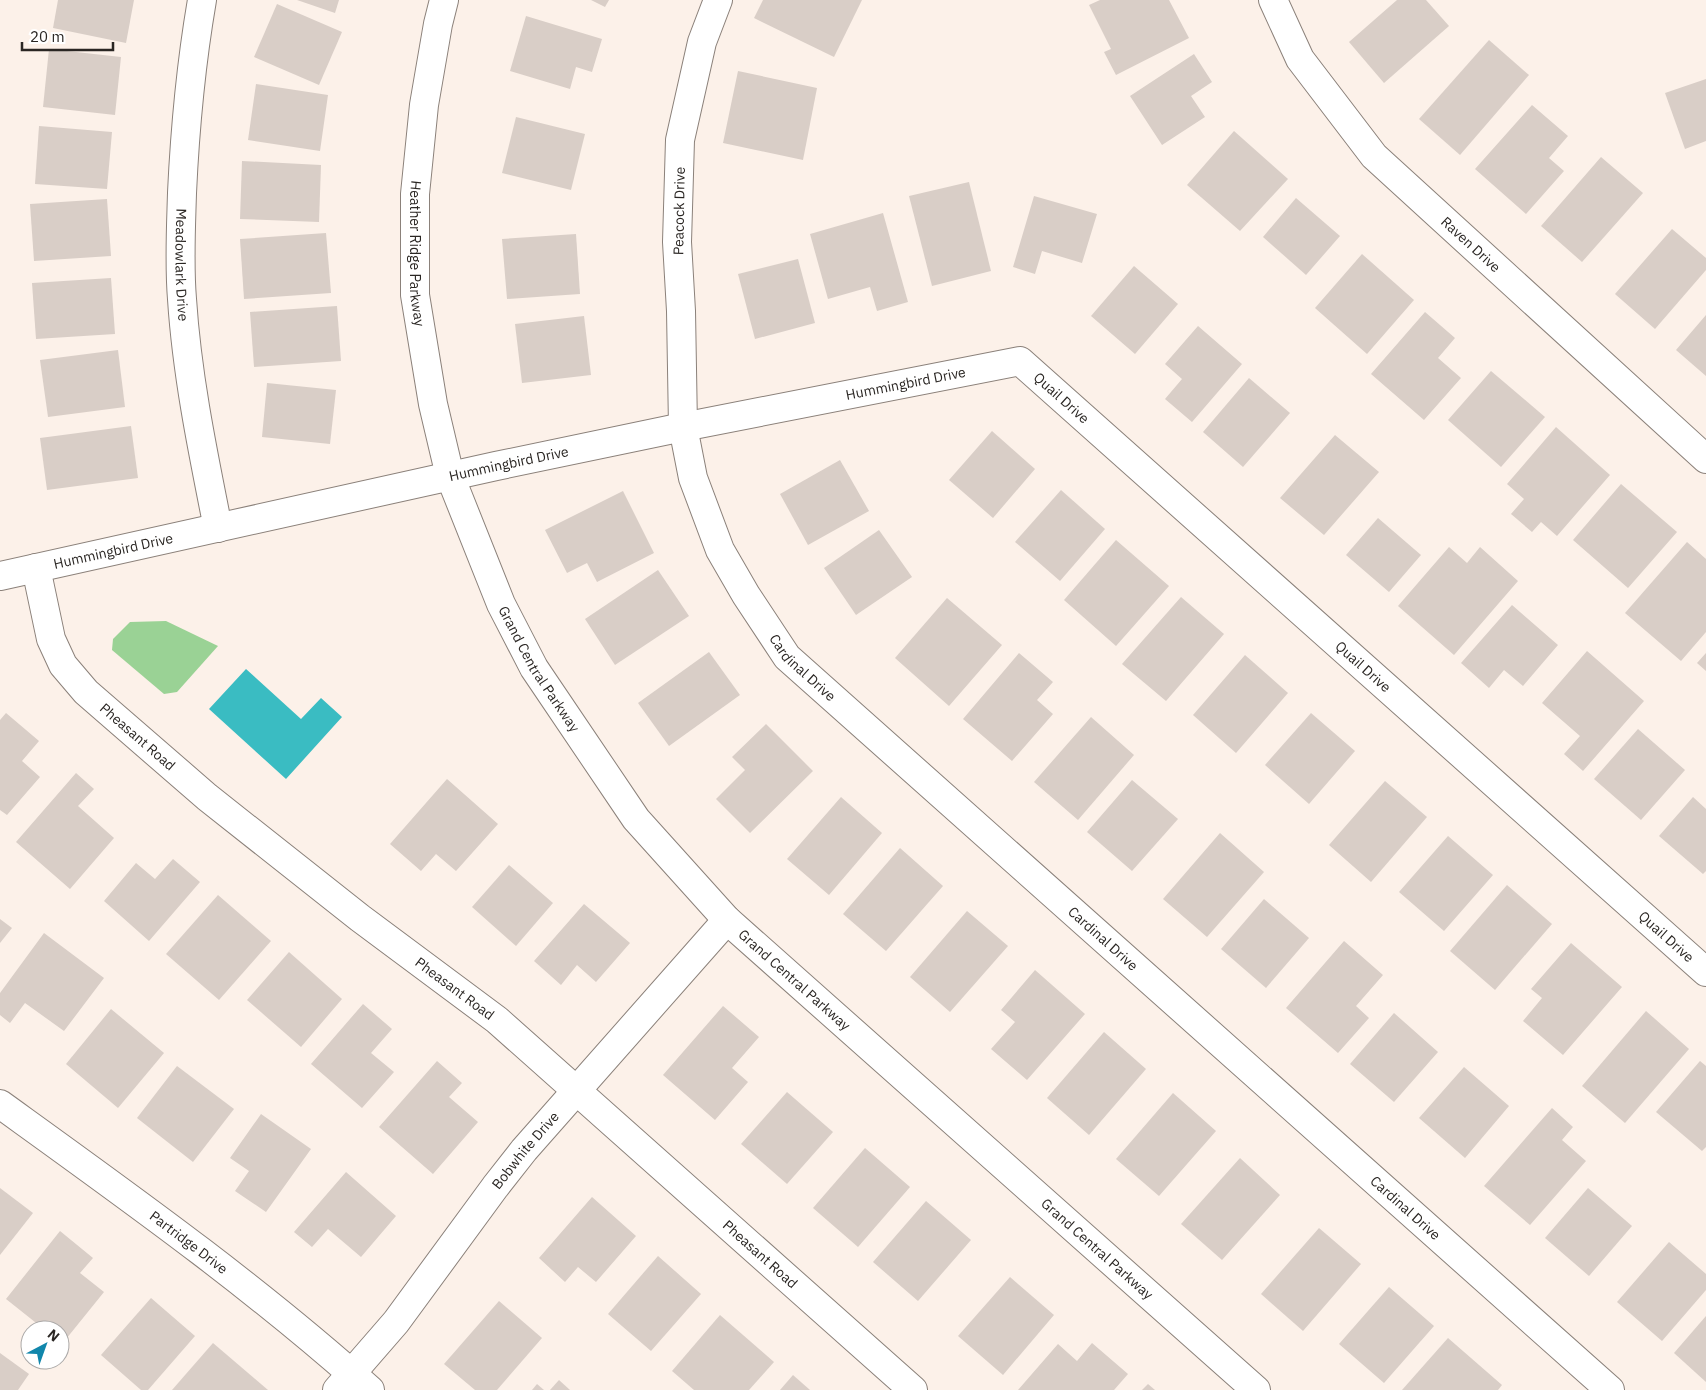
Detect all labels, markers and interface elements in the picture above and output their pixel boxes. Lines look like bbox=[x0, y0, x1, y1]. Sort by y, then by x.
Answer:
scale bar bbox=[22, 20, 114, 52]
text: 20 m bbox=[30, 27, 65, 46]
street label: Peacock Drive bbox=[669, 166, 689, 255]
street label: Heather Ridge Parkway bbox=[406, 180, 429, 328]
street label: Meadowlark Drive bbox=[171, 208, 193, 322]
street label: Raven Drive bbox=[1437, 213, 1505, 276]
street label: Hummingbird Drive bbox=[844, 363, 968, 404]
street label: Quail Drive bbox=[1030, 368, 1093, 428]
street label: Hummingbird Drive bbox=[447, 442, 570, 485]
street label: Hummingbird Drive bbox=[52, 529, 175, 573]
street label: Grand Central Parkway bbox=[495, 603, 584, 736]
street label: Cardinal Drive bbox=[765, 631, 840, 705]
street label: Quail Drive bbox=[1332, 637, 1395, 696]
street label: Pheasant Road bbox=[96, 699, 179, 774]
street label: Cardinal Drive bbox=[1064, 903, 1142, 975]
street label: Quail Drive bbox=[1635, 907, 1698, 966]
street label: Grand Central Parkway bbox=[735, 925, 854, 1034]
street label: Pheasant Road bbox=[411, 953, 498, 1024]
street label: Bobwhite Drive bbox=[488, 1108, 563, 1193]
street label: Cardinal Drive bbox=[1367, 1172, 1445, 1244]
street label: Grand Central Parkway bbox=[1037, 1194, 1157, 1303]
street label: Partridge Drive bbox=[146, 1207, 232, 1278]
street label: Pheasant Road bbox=[719, 1216, 801, 1292]
north arrow bbox=[20, 1320, 70, 1370]
text: N bbox=[44, 1325, 63, 1345]

